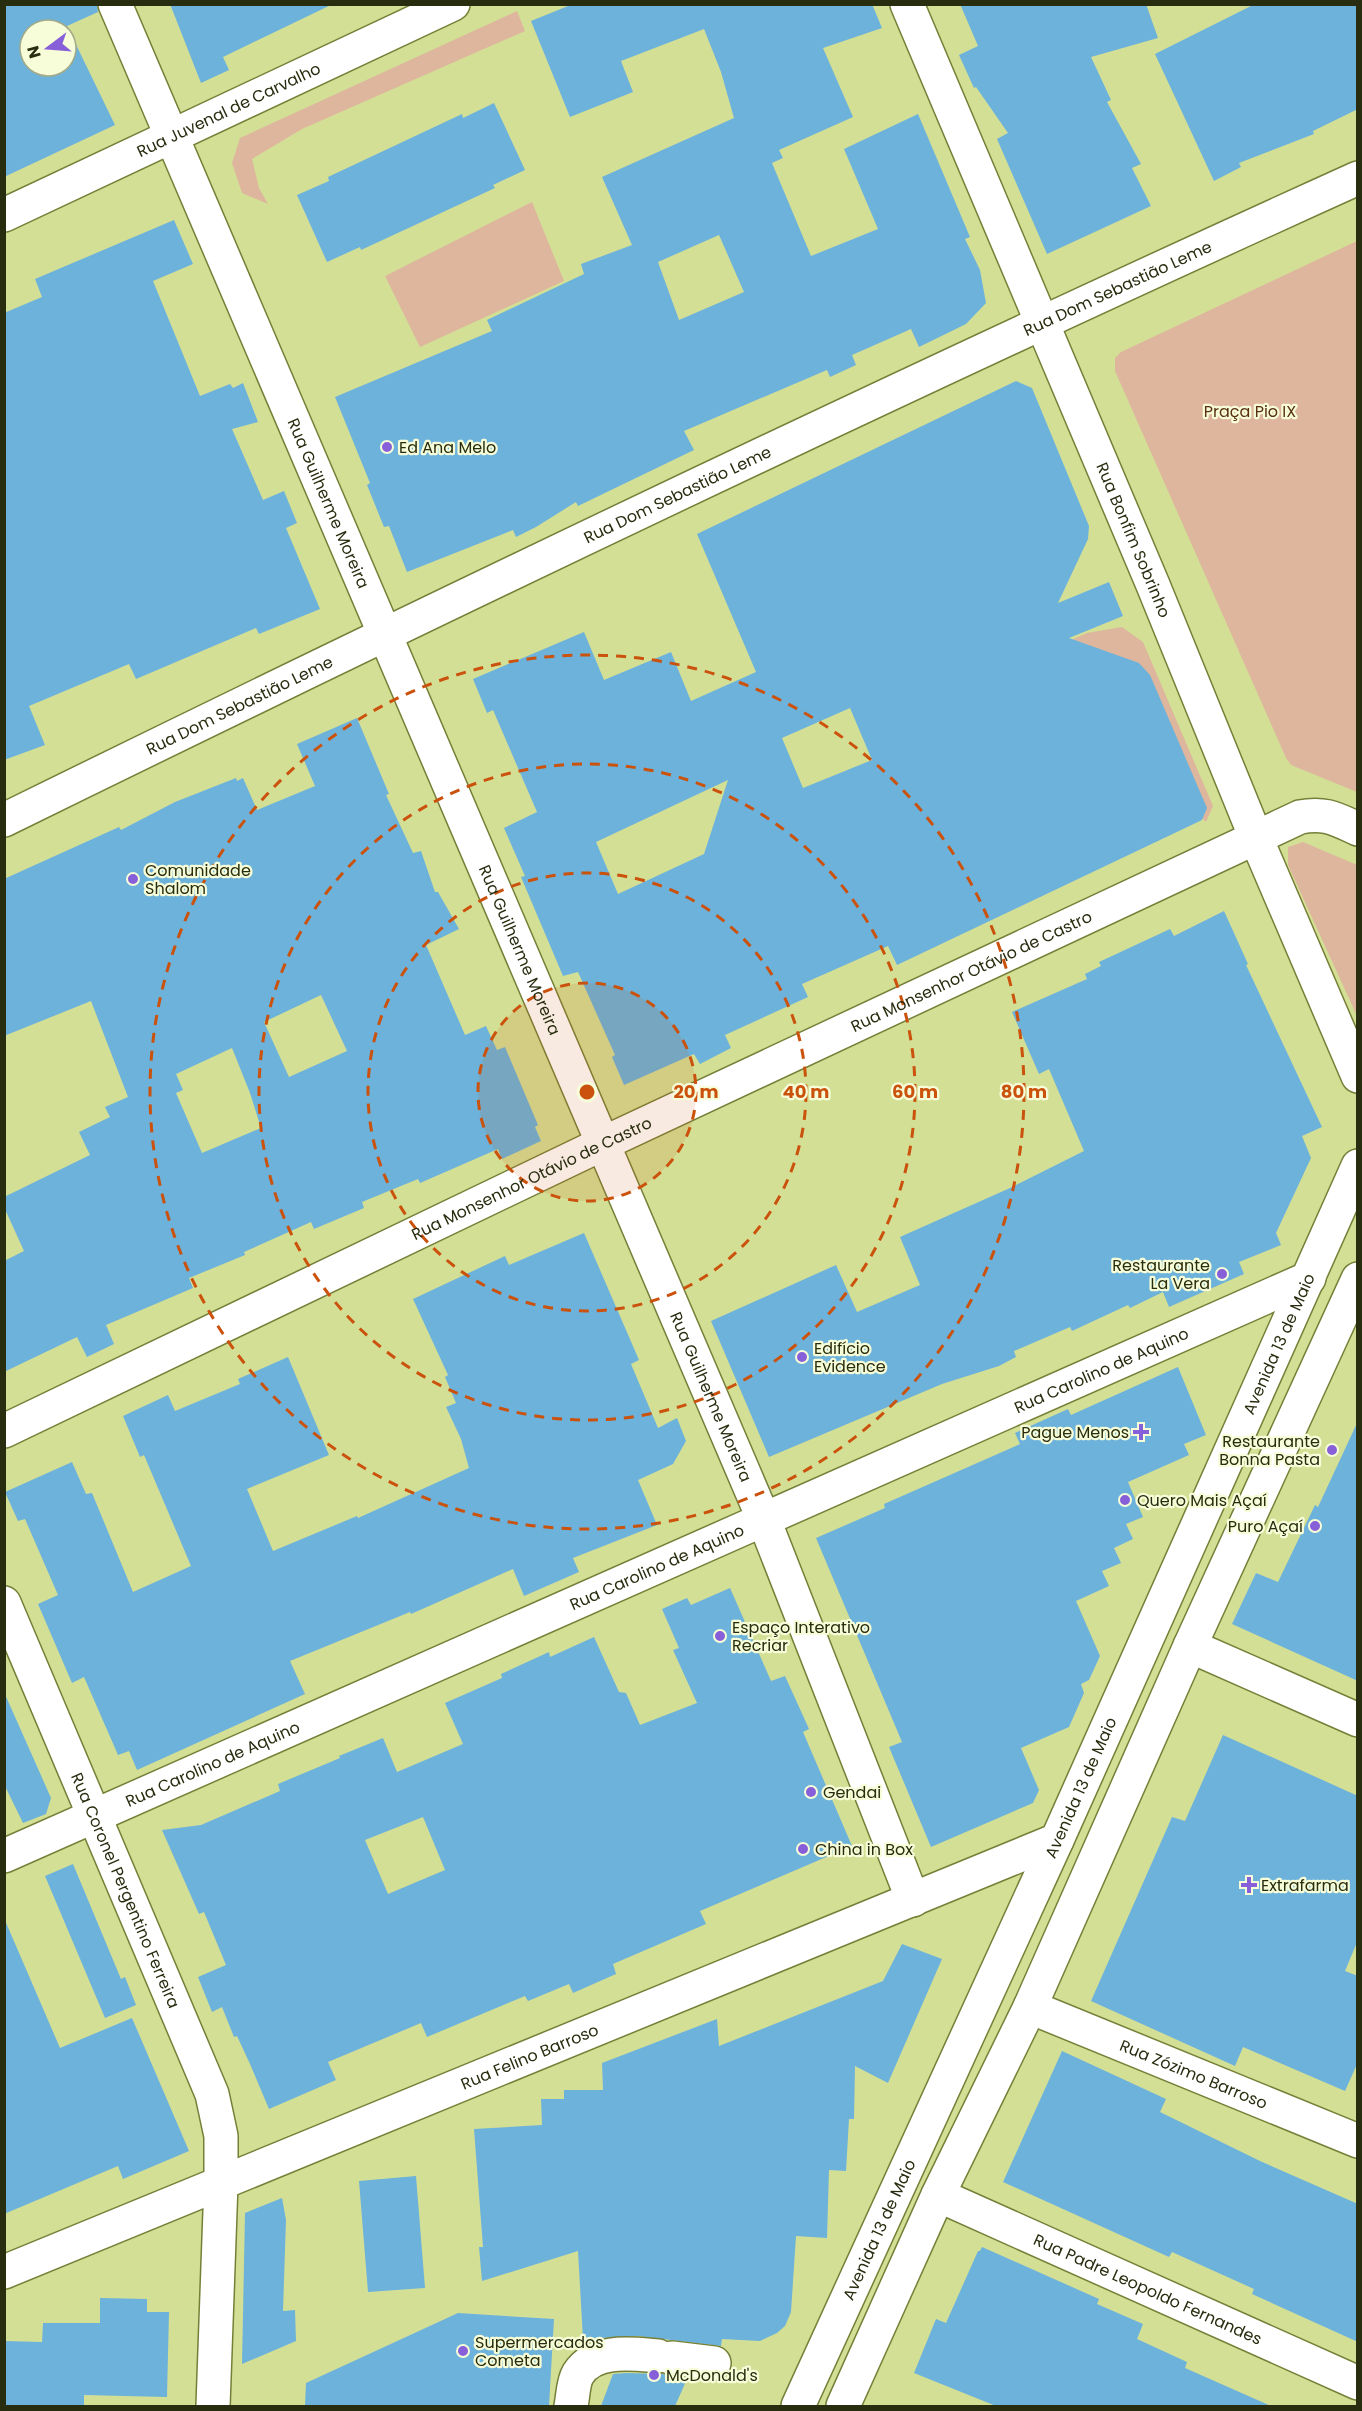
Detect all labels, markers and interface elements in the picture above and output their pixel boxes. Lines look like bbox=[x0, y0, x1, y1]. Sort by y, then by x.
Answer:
north arrow bbox=[18, 18, 78, 78]
text: N bbox=[21, 43, 47, 61]
street label: Rua Juvenal de Carvalho bbox=[133, 57, 324, 163]
street label: Rua Dom Sebastião Leme bbox=[1020, 235, 1216, 342]
park label: Praça Pio IX bbox=[1204, 400, 1296, 423]
street label: Rua Guilherme Moreira bbox=[282, 415, 375, 592]
place label: Ed Ana Melo bbox=[399, 436, 496, 459]
marker: Ed Ana Melo bbox=[380, 440, 394, 454]
street label: Rua Dom Sebastião Leme bbox=[580, 440, 775, 549]
street label: Rua Bonfim Sobrinho bbox=[1090, 459, 1176, 621]
street label: Rua Dom Sebastião Leme bbox=[142, 650, 337, 761]
place label: Comunidade Shalom bbox=[145, 859, 251, 900]
street label: Rua Guilherme Moreira bbox=[473, 861, 566, 1039]
marker: Comunidade Shalom bbox=[126, 872, 140, 886]
street label: Rua Monsenhor Otávio de Castro bbox=[847, 905, 1096, 1038]
text: 20 m bbox=[674, 1079, 718, 1104]
text: 40 m bbox=[783, 1079, 829, 1104]
text: 60 m bbox=[892, 1079, 938, 1104]
text: 80 m bbox=[1001, 1079, 1047, 1104]
centre of rings bbox=[577, 1082, 597, 1102]
street label: Rua Monsenhor Otávio de Castro bbox=[408, 1111, 656, 1246]
place label: Restaurante La Vera bbox=[1112, 1254, 1210, 1295]
marker: Restaurante La Vera bbox=[1215, 1267, 1229, 1281]
street label: Avenida 13 de Maio bbox=[1238, 1270, 1321, 1418]
street label: Rua Guilherme Moreira bbox=[664, 1308, 757, 1486]
street label: Rua Carolino de Aquino bbox=[1011, 1322, 1192, 1419]
place label: Edifício Evidence bbox=[814, 1337, 886, 1378]
marker: Edifício Evidence bbox=[795, 1350, 809, 1364]
place label: Pague Menos bbox=[1021, 1421, 1129, 1444]
marker: Pague Menos bbox=[1134, 1425, 1148, 1439]
place label: Restaurante Bonna Pasta bbox=[1219, 1430, 1320, 1471]
marker: Restaurante Bonna Pasta bbox=[1325, 1443, 1339, 1457]
place label: Quero Mais Açaí bbox=[1137, 1489, 1267, 1512]
marker: Quero Mais Açaí bbox=[1118, 1493, 1132, 1507]
place label: Puro Açaí bbox=[1228, 1515, 1303, 1538]
street label: Rua Carolino de Aquino bbox=[566, 1519, 748, 1616]
marker: Puro Açaí bbox=[1308, 1519, 1322, 1533]
place label: Espaço Interativo Recriar bbox=[732, 1616, 870, 1657]
marker: Espaço Interativo Recriar bbox=[713, 1629, 727, 1643]
street label: Avenida 13 de Maio bbox=[1039, 1713, 1123, 1862]
street label: Rua Carolino de Aquino bbox=[122, 1715, 304, 1813]
street label: Rua Coronel Pergentino Ferreira bbox=[65, 1769, 185, 2012]
place label: Gendai bbox=[823, 1781, 881, 1804]
marker: Gendai bbox=[804, 1785, 818, 1799]
place label: China in Box bbox=[815, 1838, 913, 1861]
marker: China in Box bbox=[796, 1842, 810, 1856]
place label: Extrafarma bbox=[1261, 1874, 1349, 1897]
marker: Extrafarma bbox=[1242, 1878, 1256, 1892]
street label: Rua Felino Barroso bbox=[457, 2018, 602, 2095]
street label: Rua Zózimo Barroso bbox=[1116, 2034, 1271, 2115]
street label: Avenida 13 de Maio bbox=[837, 2156, 921, 2304]
street label: Rua Padre Leopoldo Fernandes bbox=[1030, 2228, 1266, 2351]
place label: Supermercados Cometa bbox=[475, 2331, 604, 2372]
marker: Supermercados Cometa bbox=[456, 2344, 470, 2358]
place label: McDonald's bbox=[666, 2364, 758, 2387]
marker: McDonald's bbox=[647, 2368, 661, 2382]

